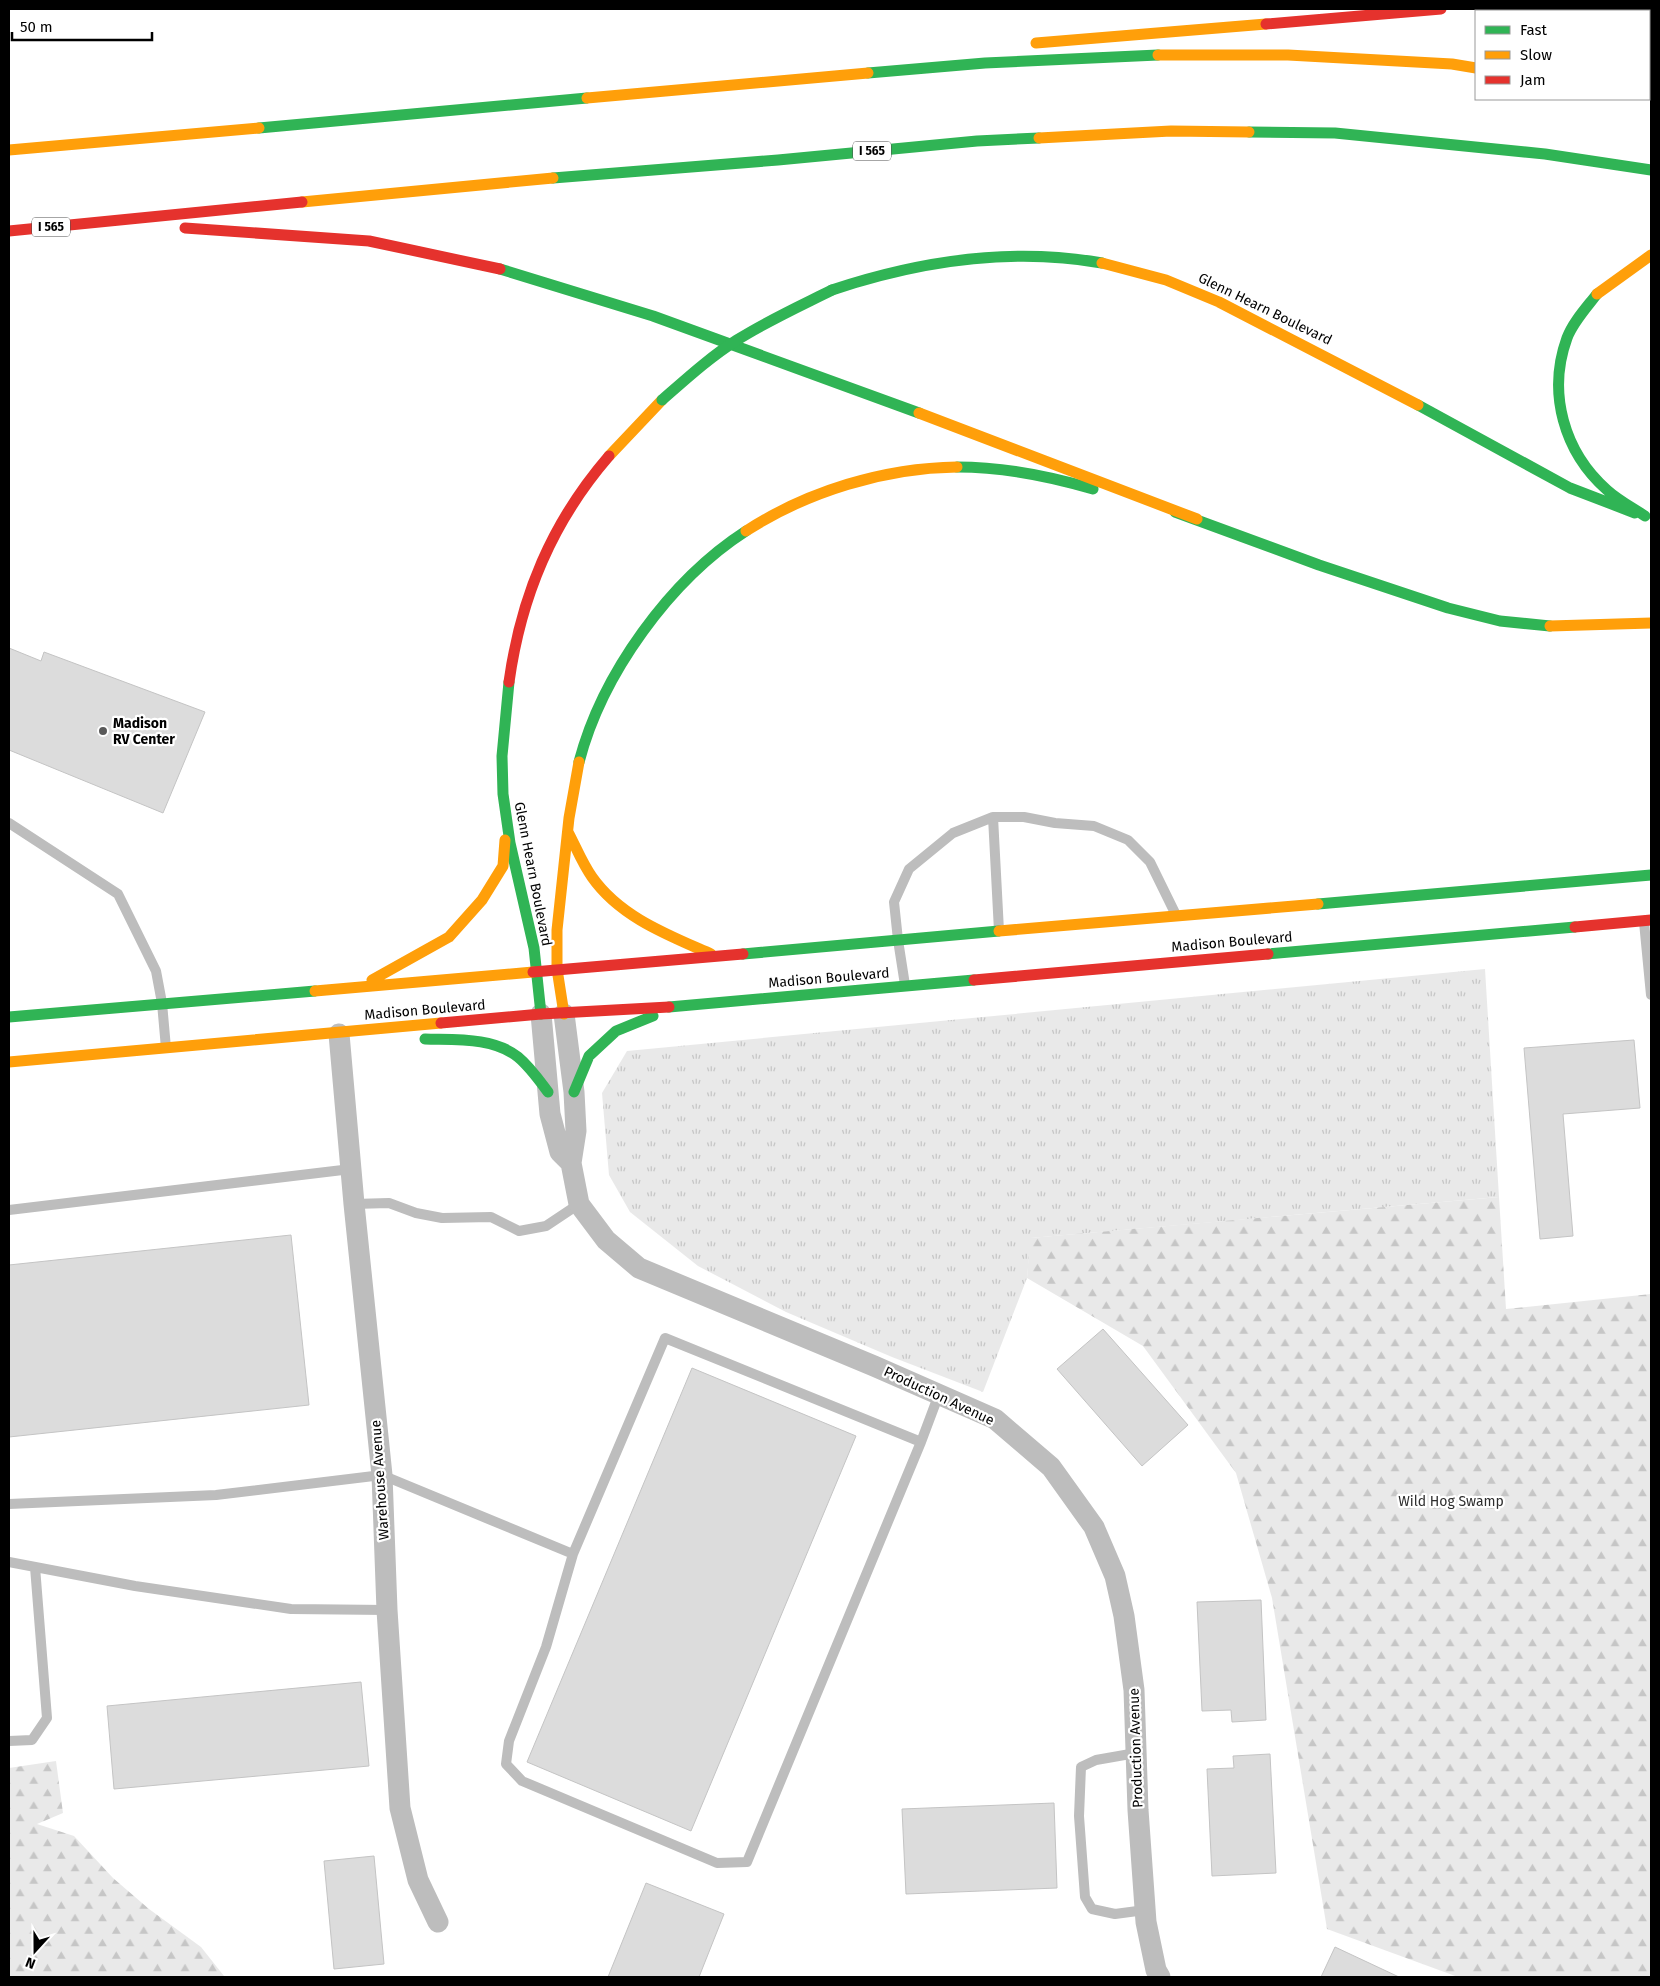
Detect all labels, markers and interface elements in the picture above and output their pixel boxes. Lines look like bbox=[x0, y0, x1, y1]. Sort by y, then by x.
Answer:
scale bar bbox=[12, 10, 152, 42]
legend bbox=[1475, 10, 1650, 100]
text: 50 m bbox=[20, 18, 53, 36]
text: Fast bbox=[1520, 21, 1547, 39]
text: Slow bbox=[1520, 46, 1552, 64]
text: Jam bbox=[1520, 71, 1546, 89]
road number: I 565 bbox=[853, 142, 891, 160]
road number: I 565 bbox=[32, 218, 70, 236]
street label: Glenn Hearn Boulevard bbox=[1195, 269, 1335, 349]
place label: Madison RV Center bbox=[113, 715, 175, 748]
marker: Madison RV Center bbox=[97, 725, 109, 737]
street label: Glenn Hearn Boulevard bbox=[511, 800, 555, 948]
street label: Madison Boulevard bbox=[1171, 928, 1293, 956]
street label: Madison Boulevard bbox=[768, 964, 890, 992]
street label: Madison Boulevard bbox=[364, 996, 486, 1024]
street label: Production Avenue bbox=[881, 1363, 997, 1429]
street label: Warehouse Avenue bbox=[367, 1419, 393, 1541]
park label: Wild Hog Swamp bbox=[1398, 1493, 1504, 1510]
street label: Production Avenue bbox=[1125, 1688, 1147, 1808]
north arrow bbox=[10, 1926, 60, 1976]
text: N bbox=[23, 1953, 38, 1972]

